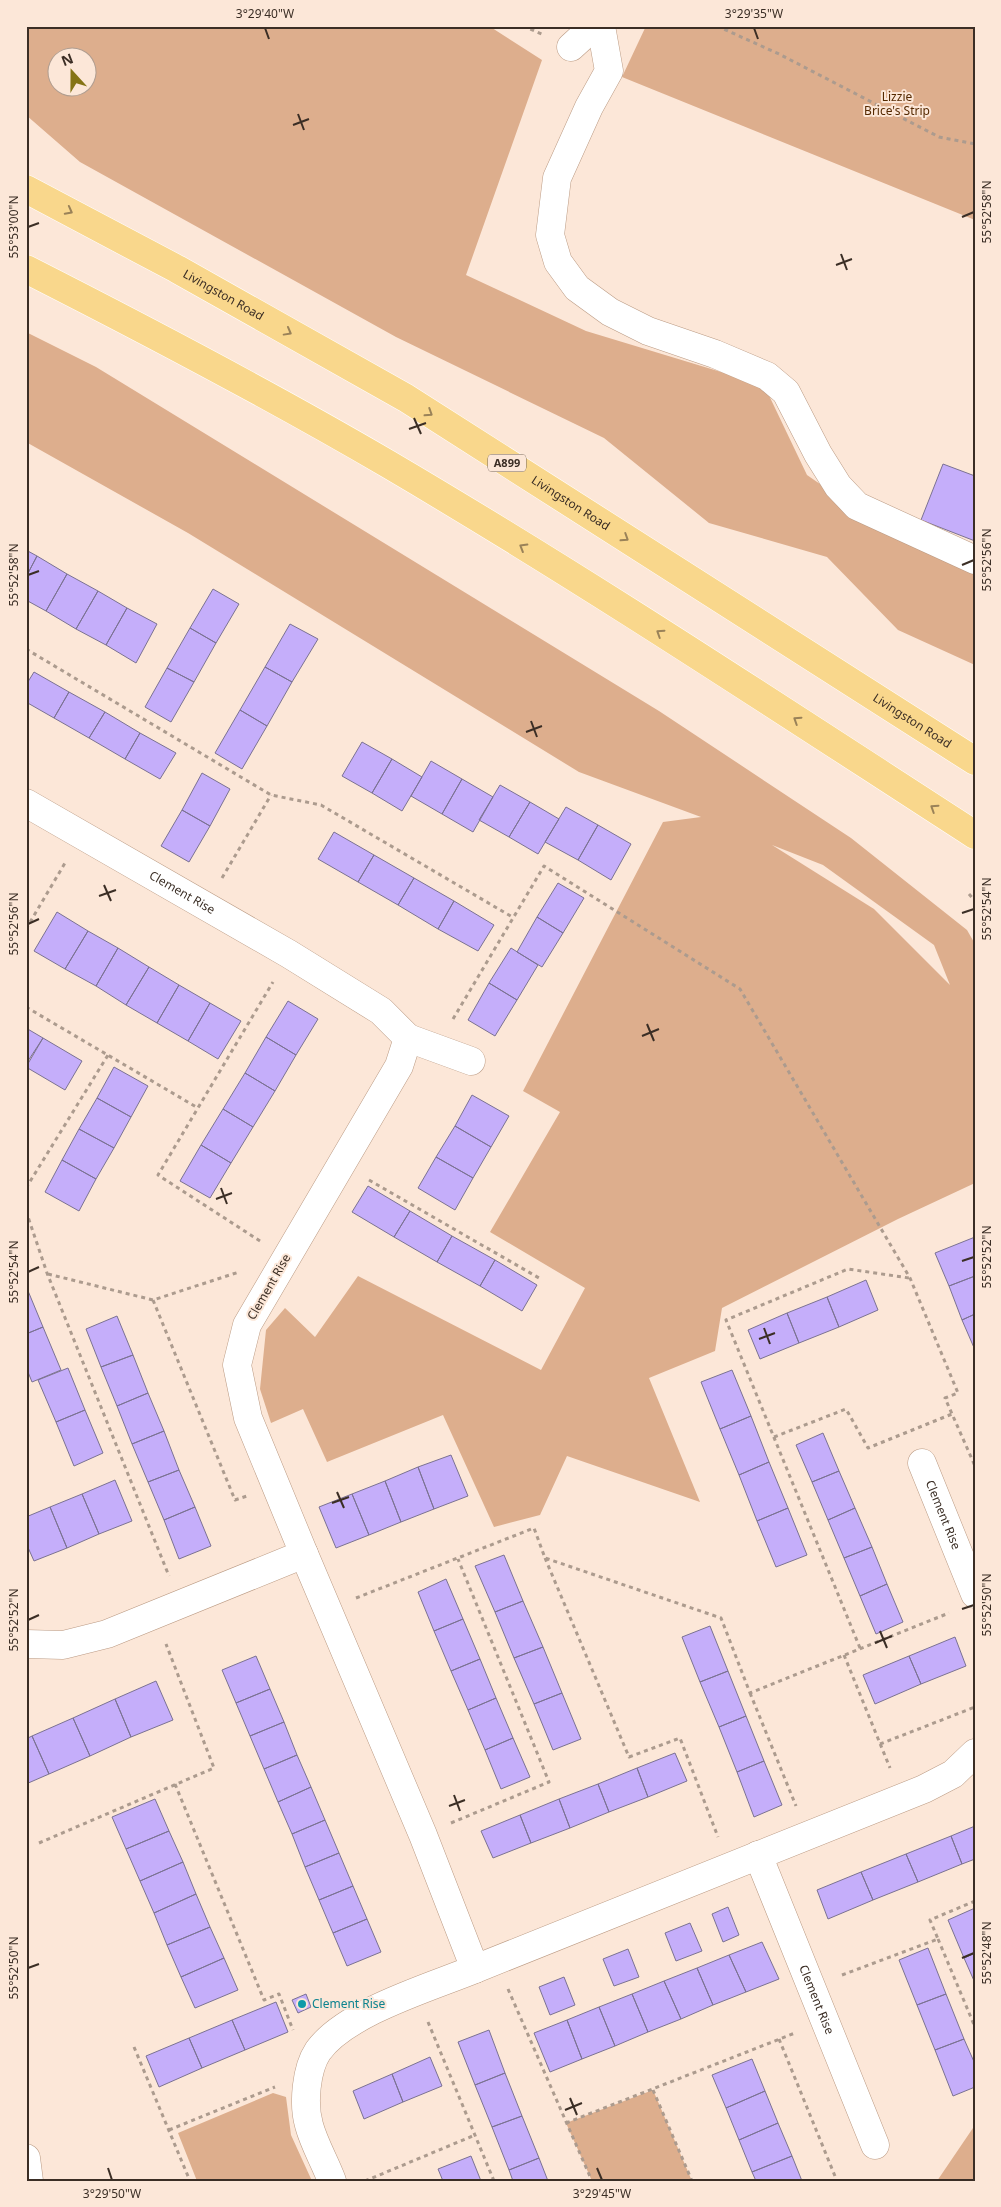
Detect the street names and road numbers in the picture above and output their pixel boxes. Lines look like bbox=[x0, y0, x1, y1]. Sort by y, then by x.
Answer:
street label: Livingston Road bbox=[180, 265, 267, 324]
road number: A899 bbox=[488, 454, 526, 472]
street label: Livingston Road bbox=[528, 471, 613, 534]
street label: Livingston Road bbox=[870, 689, 955, 752]
street label: Clement Rise bbox=[146, 867, 219, 918]
street label: Clement Rise bbox=[243, 1251, 294, 1323]
street label: Clement Rise bbox=[922, 1477, 965, 1552]
street label: Clement Rise bbox=[795, 1962, 839, 2037]

